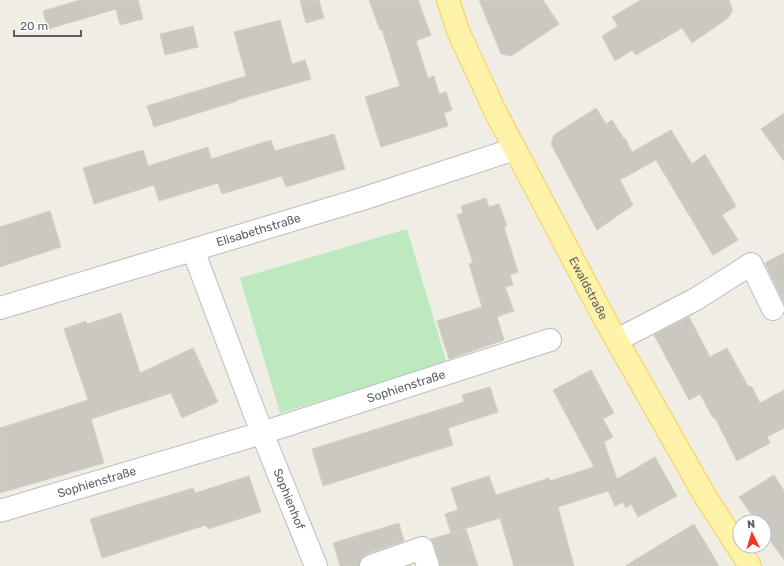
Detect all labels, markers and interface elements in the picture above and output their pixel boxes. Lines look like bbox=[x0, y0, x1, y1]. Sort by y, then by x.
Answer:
scale bar bbox=[14, 12, 81, 38]
text: 20 m bbox=[20, 19, 48, 33]
street label: Elisabethstraße bbox=[215, 211, 303, 249]
street label: Ewaldstraße bbox=[566, 254, 611, 322]
street label: Sophienstraße bbox=[365, 367, 447, 406]
street label: Sophienstraße bbox=[56, 464, 138, 501]
street label: Sophienhof bbox=[270, 466, 308, 532]
north arrow bbox=[732, 514, 772, 554]
text: N bbox=[747, 518, 756, 531]

